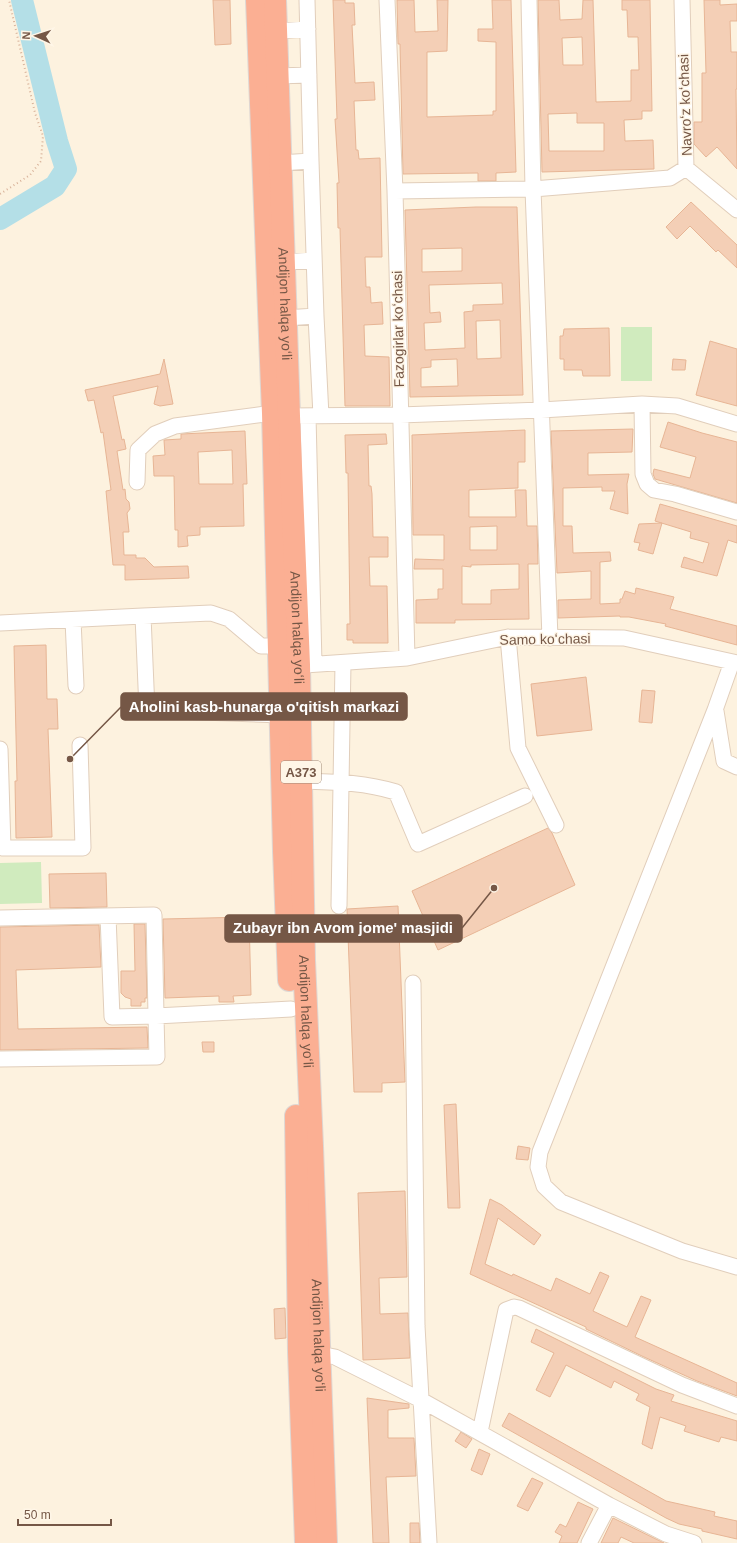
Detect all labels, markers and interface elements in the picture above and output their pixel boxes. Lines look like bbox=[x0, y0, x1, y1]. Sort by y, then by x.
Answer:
north arrow bbox=[16, 16, 56, 56]
text: N bbox=[20, 31, 32, 40]
street label: Navroʻz koʻchasi bbox=[675, 54, 695, 156]
street label: Andijon halqa yo‘li bbox=[275, 247, 295, 361]
street label: Fazogirlar koʻchasi bbox=[389, 271, 407, 387]
street label: Andijon halqa yo‘li bbox=[287, 571, 307, 684]
street label: Samo koʻchasi bbox=[499, 630, 591, 648]
callout: Aholini kasb-hunarga o'qitish markazi bbox=[121, 693, 407, 720]
text: Aholini kasb-hunarga o'qitish markazi bbox=[129, 698, 399, 715]
road number: A373 bbox=[281, 761, 321, 783]
callout: Zubayr ibn Avom jome' masjidi bbox=[225, 915, 462, 942]
text: Zubayr ibn Avom jome' masjidi bbox=[233, 919, 453, 936]
street label: Andijon halqa yo‘li bbox=[296, 955, 317, 1068]
street label: Andijon halqa yo‘li bbox=[309, 1278, 329, 1392]
scale bar bbox=[18, 1501, 111, 1527]
text: 50 m bbox=[24, 1508, 51, 1522]

